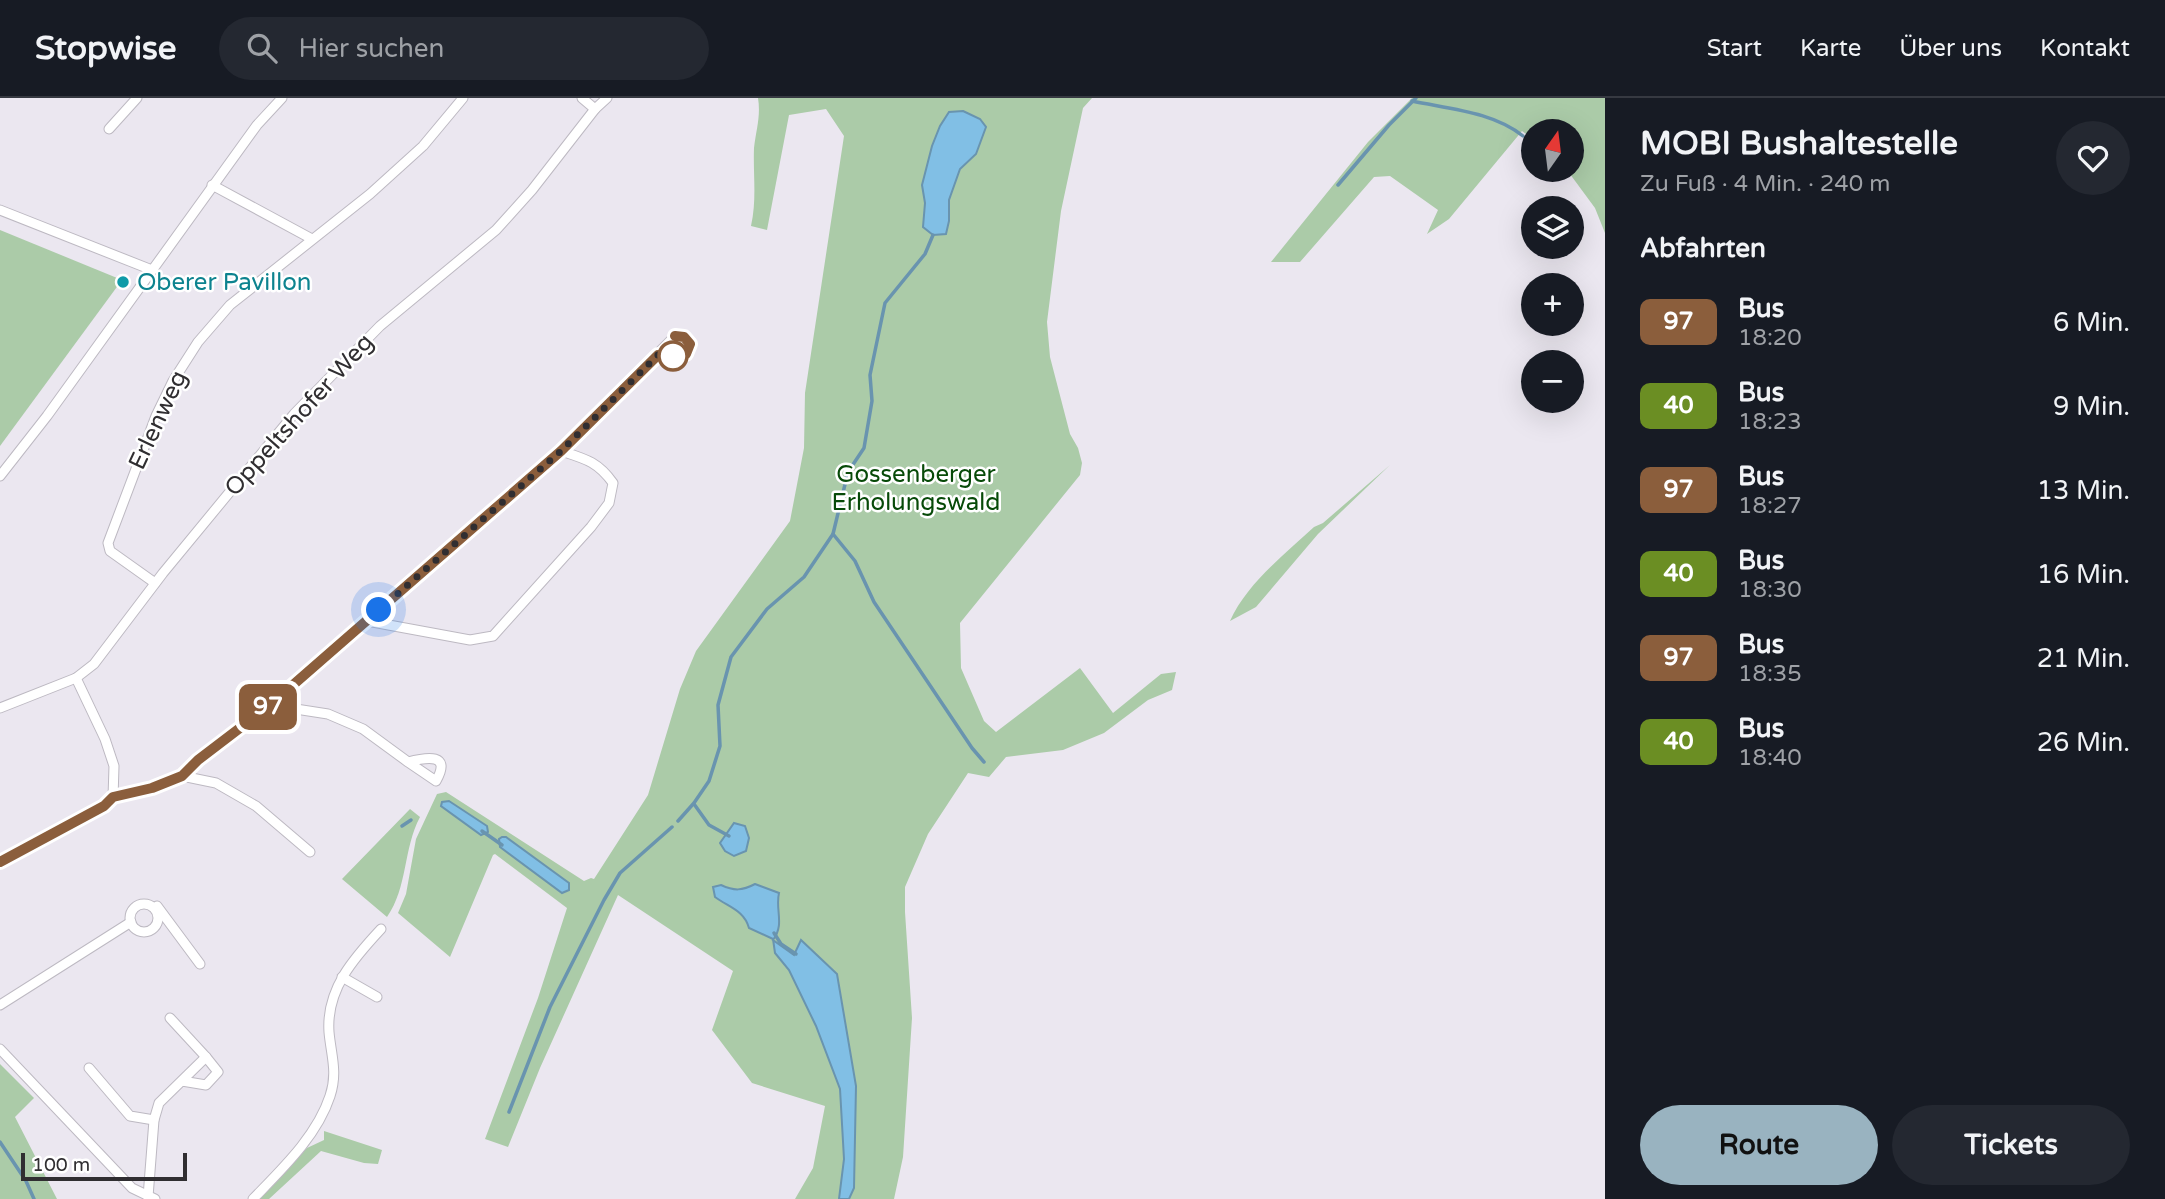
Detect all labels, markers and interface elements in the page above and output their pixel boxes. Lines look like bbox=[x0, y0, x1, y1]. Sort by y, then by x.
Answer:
search box bbox=[219, 17, 709, 80]
text: Stopwise bbox=[35, 29, 177, 68]
icon: search bbox=[243, 29, 281, 67]
text: Hier suchen bbox=[299, 33, 444, 64]
text: Start bbox=[1707, 34, 1762, 63]
text: Karte bbox=[1800, 34, 1861, 63]
text: Über uns bbox=[1899, 34, 2002, 63]
text: Kontakt bbox=[2040, 34, 2130, 63]
north arrow bbox=[1521, 119, 1584, 182]
map controls bbox=[1521, 119, 1584, 413]
button: heart bbox=[2056, 121, 2130, 195]
text: MOBI Bushaltestelle bbox=[1640, 124, 1958, 163]
text: Zu Fuß · 4 Min. · 240 m bbox=[1640, 170, 1890, 198]
button: layers bbox=[1521, 196, 1584, 259]
text: Abfahrten bbox=[1640, 233, 1766, 264]
place label: Oberer Pavillon bbox=[137, 268, 311, 297]
button: + bbox=[1521, 273, 1584, 336]
marker: Oberer Pavillon bbox=[115, 274, 131, 290]
text: Bus bbox=[1738, 293, 1784, 324]
text: 97 bbox=[1663, 307, 1694, 336]
text: 6 Min. bbox=[2053, 307, 2130, 338]
text: 18:20 bbox=[1738, 324, 1802, 352]
street label: Oppeltshofer Weg bbox=[219, 328, 379, 502]
unlabelled marker bbox=[658, 341, 688, 371]
button: − bbox=[1521, 350, 1584, 413]
street label: Erlenweg bbox=[122, 366, 194, 474]
text: Bus bbox=[1738, 377, 1784, 408]
text: 40 bbox=[1663, 391, 1694, 420]
text: 9 Min. bbox=[2053, 391, 2130, 422]
text: 18:23 bbox=[1738, 408, 1802, 436]
park label: Gossenberger Erholungswald bbox=[832, 460, 1000, 517]
text: Bus bbox=[1738, 461, 1784, 492]
text: 97 bbox=[1663, 475, 1694, 504]
text: 13 Min. bbox=[2037, 475, 2130, 506]
text: 18:27 bbox=[1738, 492, 1802, 520]
text: Bus bbox=[1738, 545, 1784, 576]
text: 40 bbox=[1663, 559, 1694, 588]
text: 16 Min. bbox=[2037, 559, 2130, 590]
text: 18:30 bbox=[1738, 576, 1802, 604]
your location bbox=[361, 592, 396, 627]
text: Bus bbox=[1738, 629, 1784, 660]
text: 97 bbox=[1663, 643, 1694, 672]
text: 21 Min. bbox=[2037, 643, 2130, 674]
text: 18:35 bbox=[1738, 660, 1802, 688]
line badge: 97 bbox=[236, 684, 300, 730]
text: 97 bbox=[253, 692, 283, 721]
text: Bus bbox=[1738, 713, 1784, 744]
text: 40 bbox=[1663, 727, 1694, 756]
text: 26 Min. bbox=[2037, 727, 2130, 758]
text: 18:40 bbox=[1738, 744, 1802, 772]
button: Route bbox=[1640, 1105, 1878, 1185]
button: Tickets bbox=[1892, 1105, 2130, 1185]
scale bar bbox=[21, 1150, 187, 1182]
text: 100 m bbox=[32, 1154, 90, 1176]

